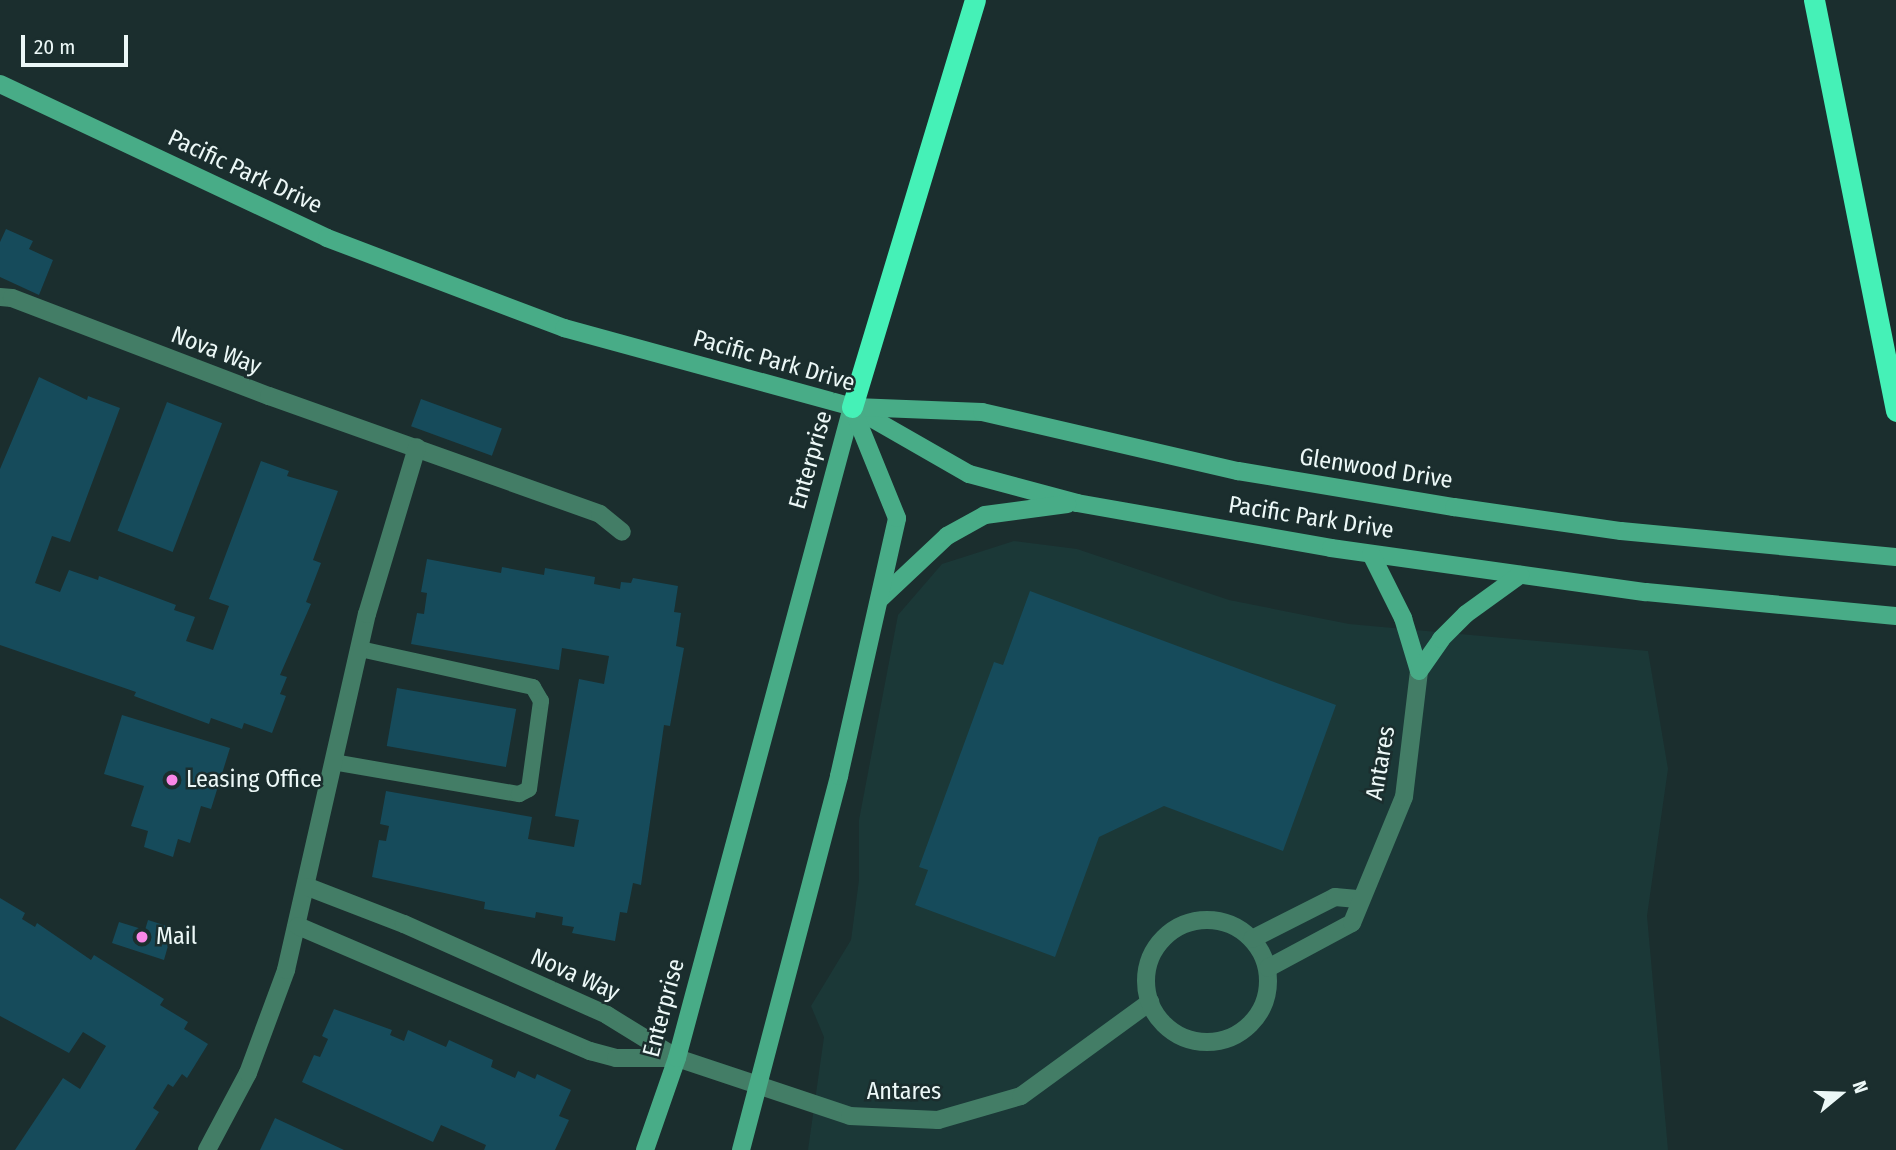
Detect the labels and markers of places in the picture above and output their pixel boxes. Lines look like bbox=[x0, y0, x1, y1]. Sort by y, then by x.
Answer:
place label: Leasing Office bbox=[186, 766, 322, 794]
marker: Leasing Office bbox=[164, 772, 180, 788]
place label: Mail bbox=[156, 923, 197, 951]
marker: Mail bbox=[134, 929, 150, 945]

